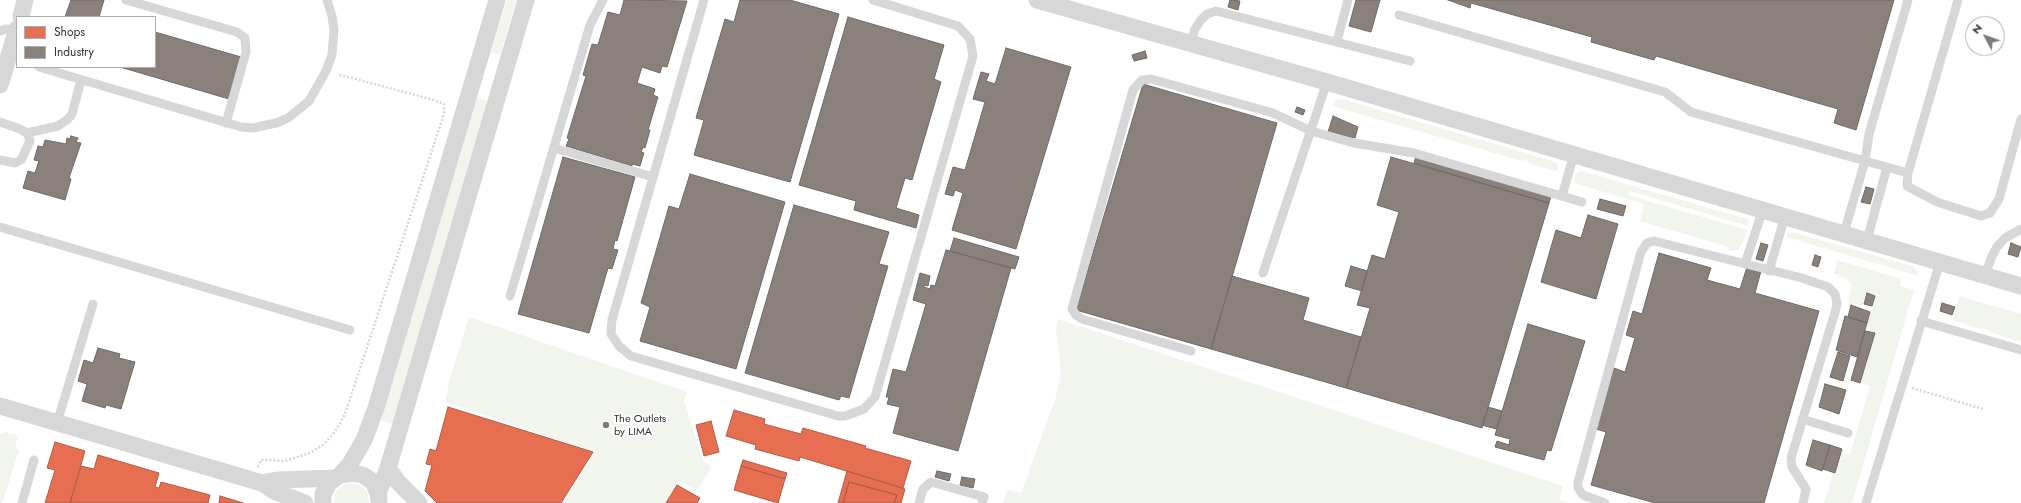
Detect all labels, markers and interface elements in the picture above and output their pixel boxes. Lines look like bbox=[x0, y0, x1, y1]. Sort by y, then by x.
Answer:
legend bbox=[16, 16, 156, 68]
north arrow bbox=[1965, 16, 2005, 56]
text: N bbox=[1968, 20, 1986, 37]
text: Shops bbox=[54, 23, 85, 41]
text: Industry bbox=[54, 43, 94, 61]
place label: The Outlets by LIMA bbox=[614, 412, 666, 438]
marker: The Outlets by LIMA bbox=[601, 420, 611, 430]

